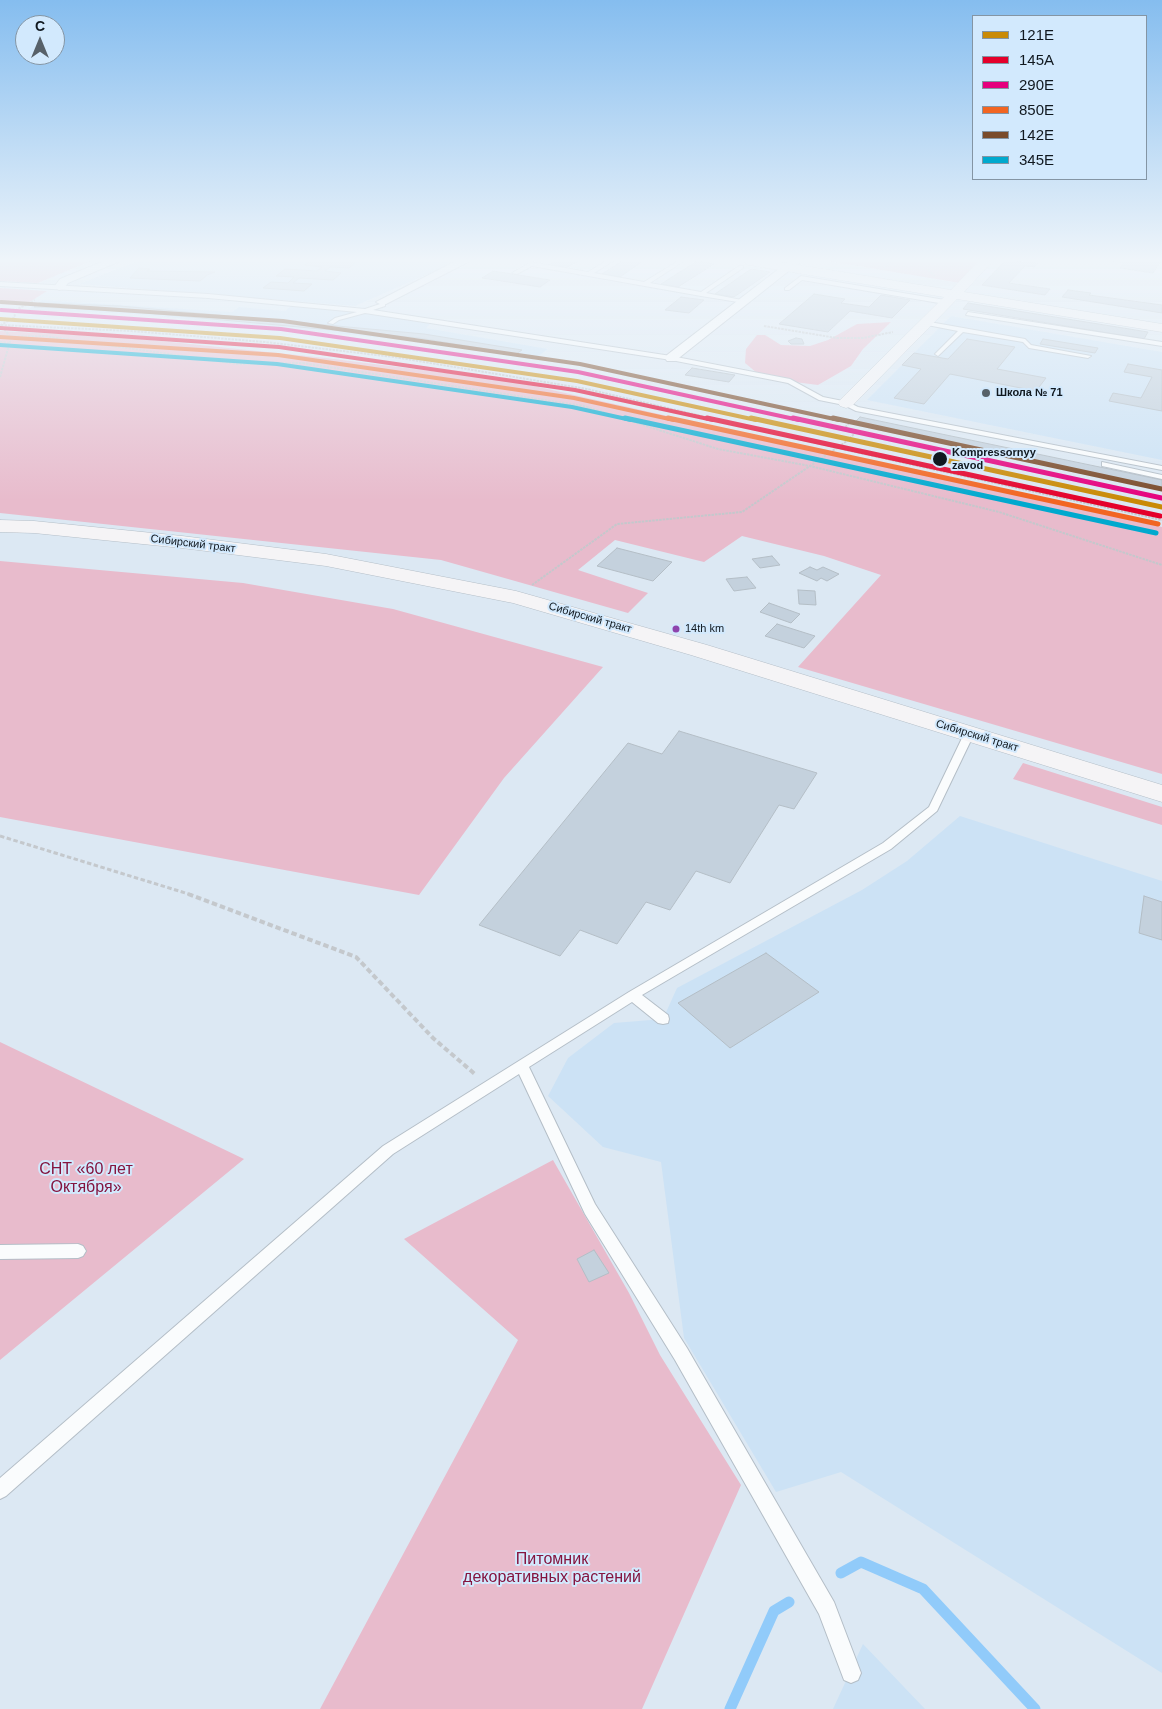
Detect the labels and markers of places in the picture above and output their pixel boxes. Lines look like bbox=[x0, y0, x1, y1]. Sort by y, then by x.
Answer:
place label: Школа № 71 bbox=[996, 386, 1063, 400]
marker: Школа № 71 bbox=[980, 387, 992, 399]
place label: Kompressornyy zavod bbox=[952, 446, 1036, 472]
marker: Kompressornyy zavod bbox=[931, 450, 949, 468]
place label: 14th km bbox=[685, 622, 724, 636]
marker: 14th km bbox=[671, 624, 681, 634]

